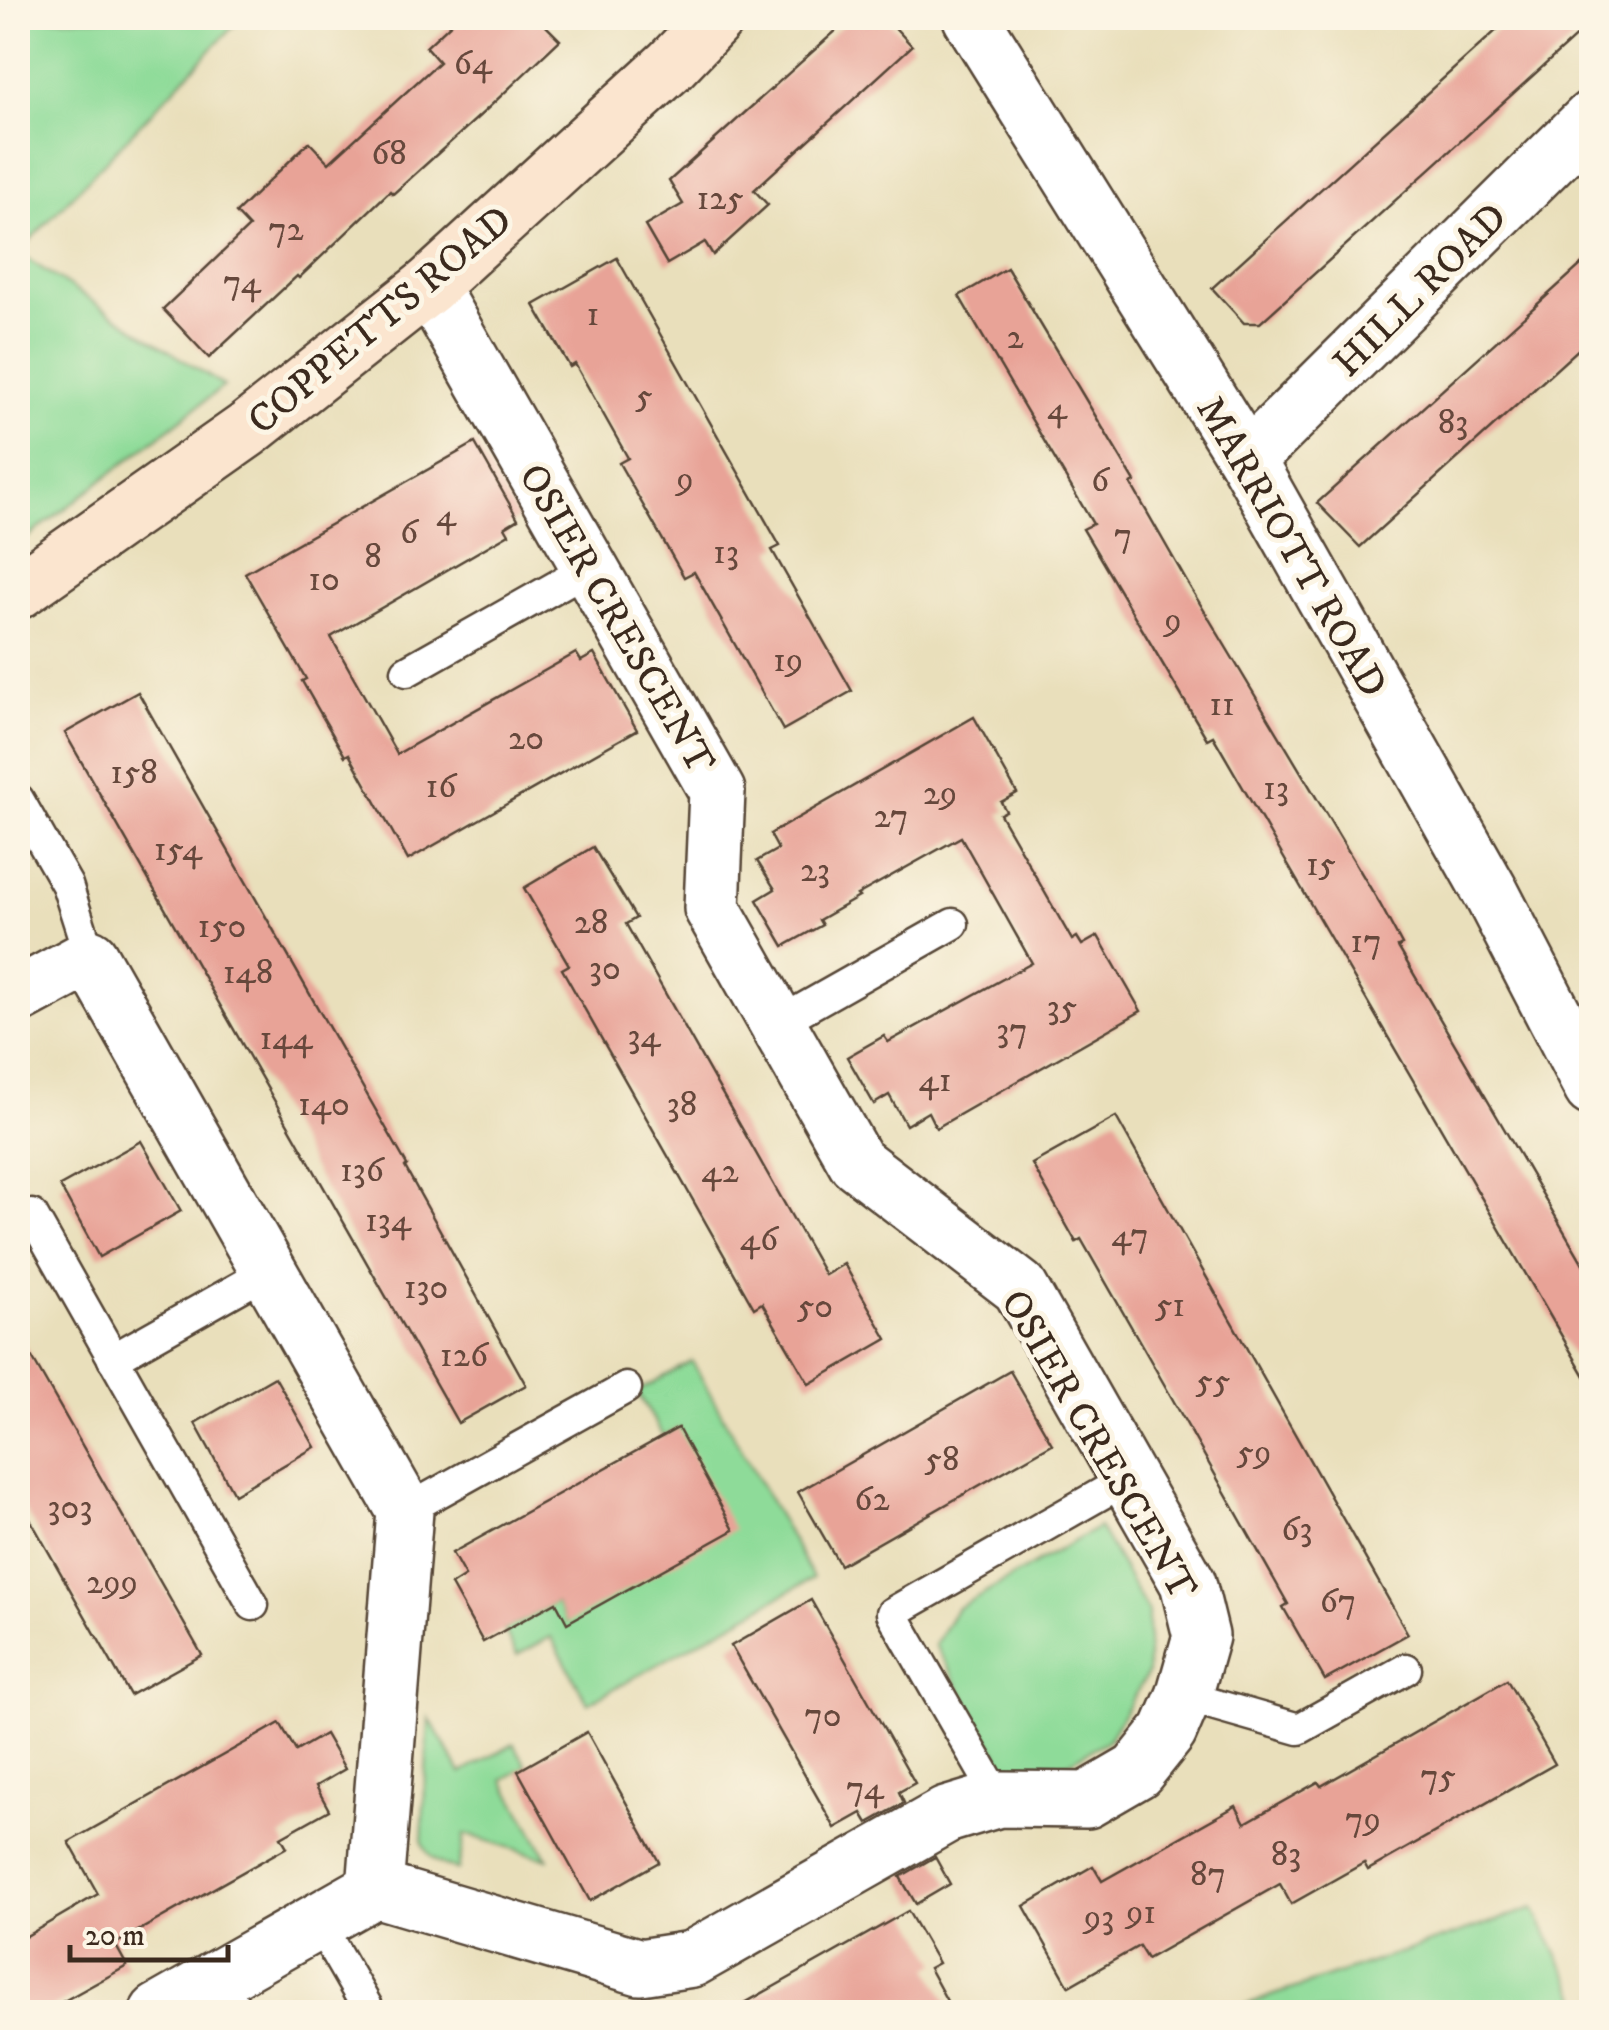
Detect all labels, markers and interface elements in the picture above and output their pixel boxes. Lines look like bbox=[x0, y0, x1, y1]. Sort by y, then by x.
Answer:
house number: 64 bbox=[454, 42, 493, 86]
house number: 68 bbox=[371, 132, 407, 176]
house number: 125 bbox=[696, 177, 744, 221]
street label: HILL ROAD bbox=[1324, 194, 1519, 389]
street label: COPPETTS ROAD bbox=[239, 196, 523, 446]
house number: 72 bbox=[268, 208, 304, 252]
house number: 74 bbox=[223, 261, 262, 305]
house number: 1 bbox=[587, 293, 599, 337]
house number: 2 bbox=[1006, 316, 1024, 360]
house number: 5 bbox=[635, 375, 653, 419]
house number: 4 bbox=[1047, 387, 1068, 431]
street label: MARRIOTT ROAD bbox=[1184, 388, 1397, 707]
house number: 83 bbox=[1438, 401, 1468, 445]
street label: OSIER CRESCENT bbox=[506, 455, 725, 784]
house number: 9 bbox=[674, 458, 694, 502]
house number: 6 bbox=[1091, 459, 1111, 503]
house number: 4 bbox=[436, 494, 457, 538]
house number: 6 bbox=[400, 511, 420, 555]
house number: 7 bbox=[1114, 514, 1132, 558]
house number: 13 bbox=[713, 531, 739, 575]
house number: 8 bbox=[364, 535, 382, 579]
house number: 10 bbox=[308, 558, 340, 602]
house number: 9 bbox=[1162, 599, 1182, 643]
house number: 19 bbox=[773, 639, 803, 683]
house number: 11 bbox=[1209, 683, 1235, 727]
house number: 20 bbox=[508, 717, 544, 761]
house number: 158 bbox=[110, 751, 158, 795]
house number: 16 bbox=[426, 765, 458, 809]
house number: 13 bbox=[1263, 767, 1289, 811]
house number: 29 bbox=[923, 772, 957, 816]
house number: 27 bbox=[874, 795, 908, 839]
house number: 154 bbox=[154, 828, 203, 872]
house number: 15 bbox=[1306, 843, 1336, 887]
house number: 23 bbox=[800, 849, 830, 893]
house number: 28 bbox=[574, 901, 608, 945]
house number: 150 bbox=[198, 905, 246, 949]
house number: 17 bbox=[1350, 920, 1382, 964]
house number: 30 bbox=[589, 947, 621, 991]
house number: 148 bbox=[223, 951, 273, 995]
house number: 35 bbox=[1047, 986, 1077, 1030]
house number: 37 bbox=[996, 1009, 1028, 1053]
house number: 34 bbox=[627, 1015, 661, 1059]
house number: 144 bbox=[259, 1017, 313, 1061]
house number: 41 bbox=[918, 1059, 952, 1103]
house number: 140 bbox=[298, 1083, 350, 1127]
house number: 38 bbox=[667, 1083, 697, 1127]
house number: 136 bbox=[340, 1149, 386, 1193]
house number: 42 bbox=[701, 1150, 739, 1194]
house number: 134 bbox=[365, 1199, 412, 1243]
house number: 47 bbox=[1111, 1214, 1149, 1258]
house number: 46 bbox=[740, 1218, 780, 1262]
house number: 130 bbox=[404, 1266, 448, 1310]
street label: OSIER CRESCENT bbox=[988, 1281, 1207, 1610]
house number: 51 bbox=[1155, 1284, 1185, 1328]
house number: 50 bbox=[797, 1285, 833, 1329]
house number: 126 bbox=[440, 1334, 490, 1378]
house number: 55 bbox=[1196, 1360, 1230, 1404]
house number: 59 bbox=[1237, 1431, 1271, 1475]
house number: 58 bbox=[925, 1438, 959, 1482]
house number: 62 bbox=[854, 1478, 890, 1522]
house number: 303 bbox=[48, 1486, 92, 1530]
house number: 63 bbox=[1281, 1508, 1313, 1552]
house number: 299 bbox=[86, 1561, 138, 1605]
house number: 67 bbox=[1320, 1580, 1356, 1624]
house number: 70 bbox=[804, 1694, 842, 1738]
house number: 75 bbox=[1420, 1755, 1456, 1799]
house number: 74 bbox=[846, 1767, 885, 1811]
house number: 79 bbox=[1345, 1798, 1381, 1842]
house number: 83 bbox=[1271, 1833, 1301, 1877]
house number: 87 bbox=[1190, 1853, 1226, 1897]
house number: 91 bbox=[1124, 1891, 1156, 1935]
house number: 93 bbox=[1082, 1896, 1114, 1940]
scale bar bbox=[70, 1900, 228, 1962]
text: 20 m bbox=[85, 1918, 145, 1955]

